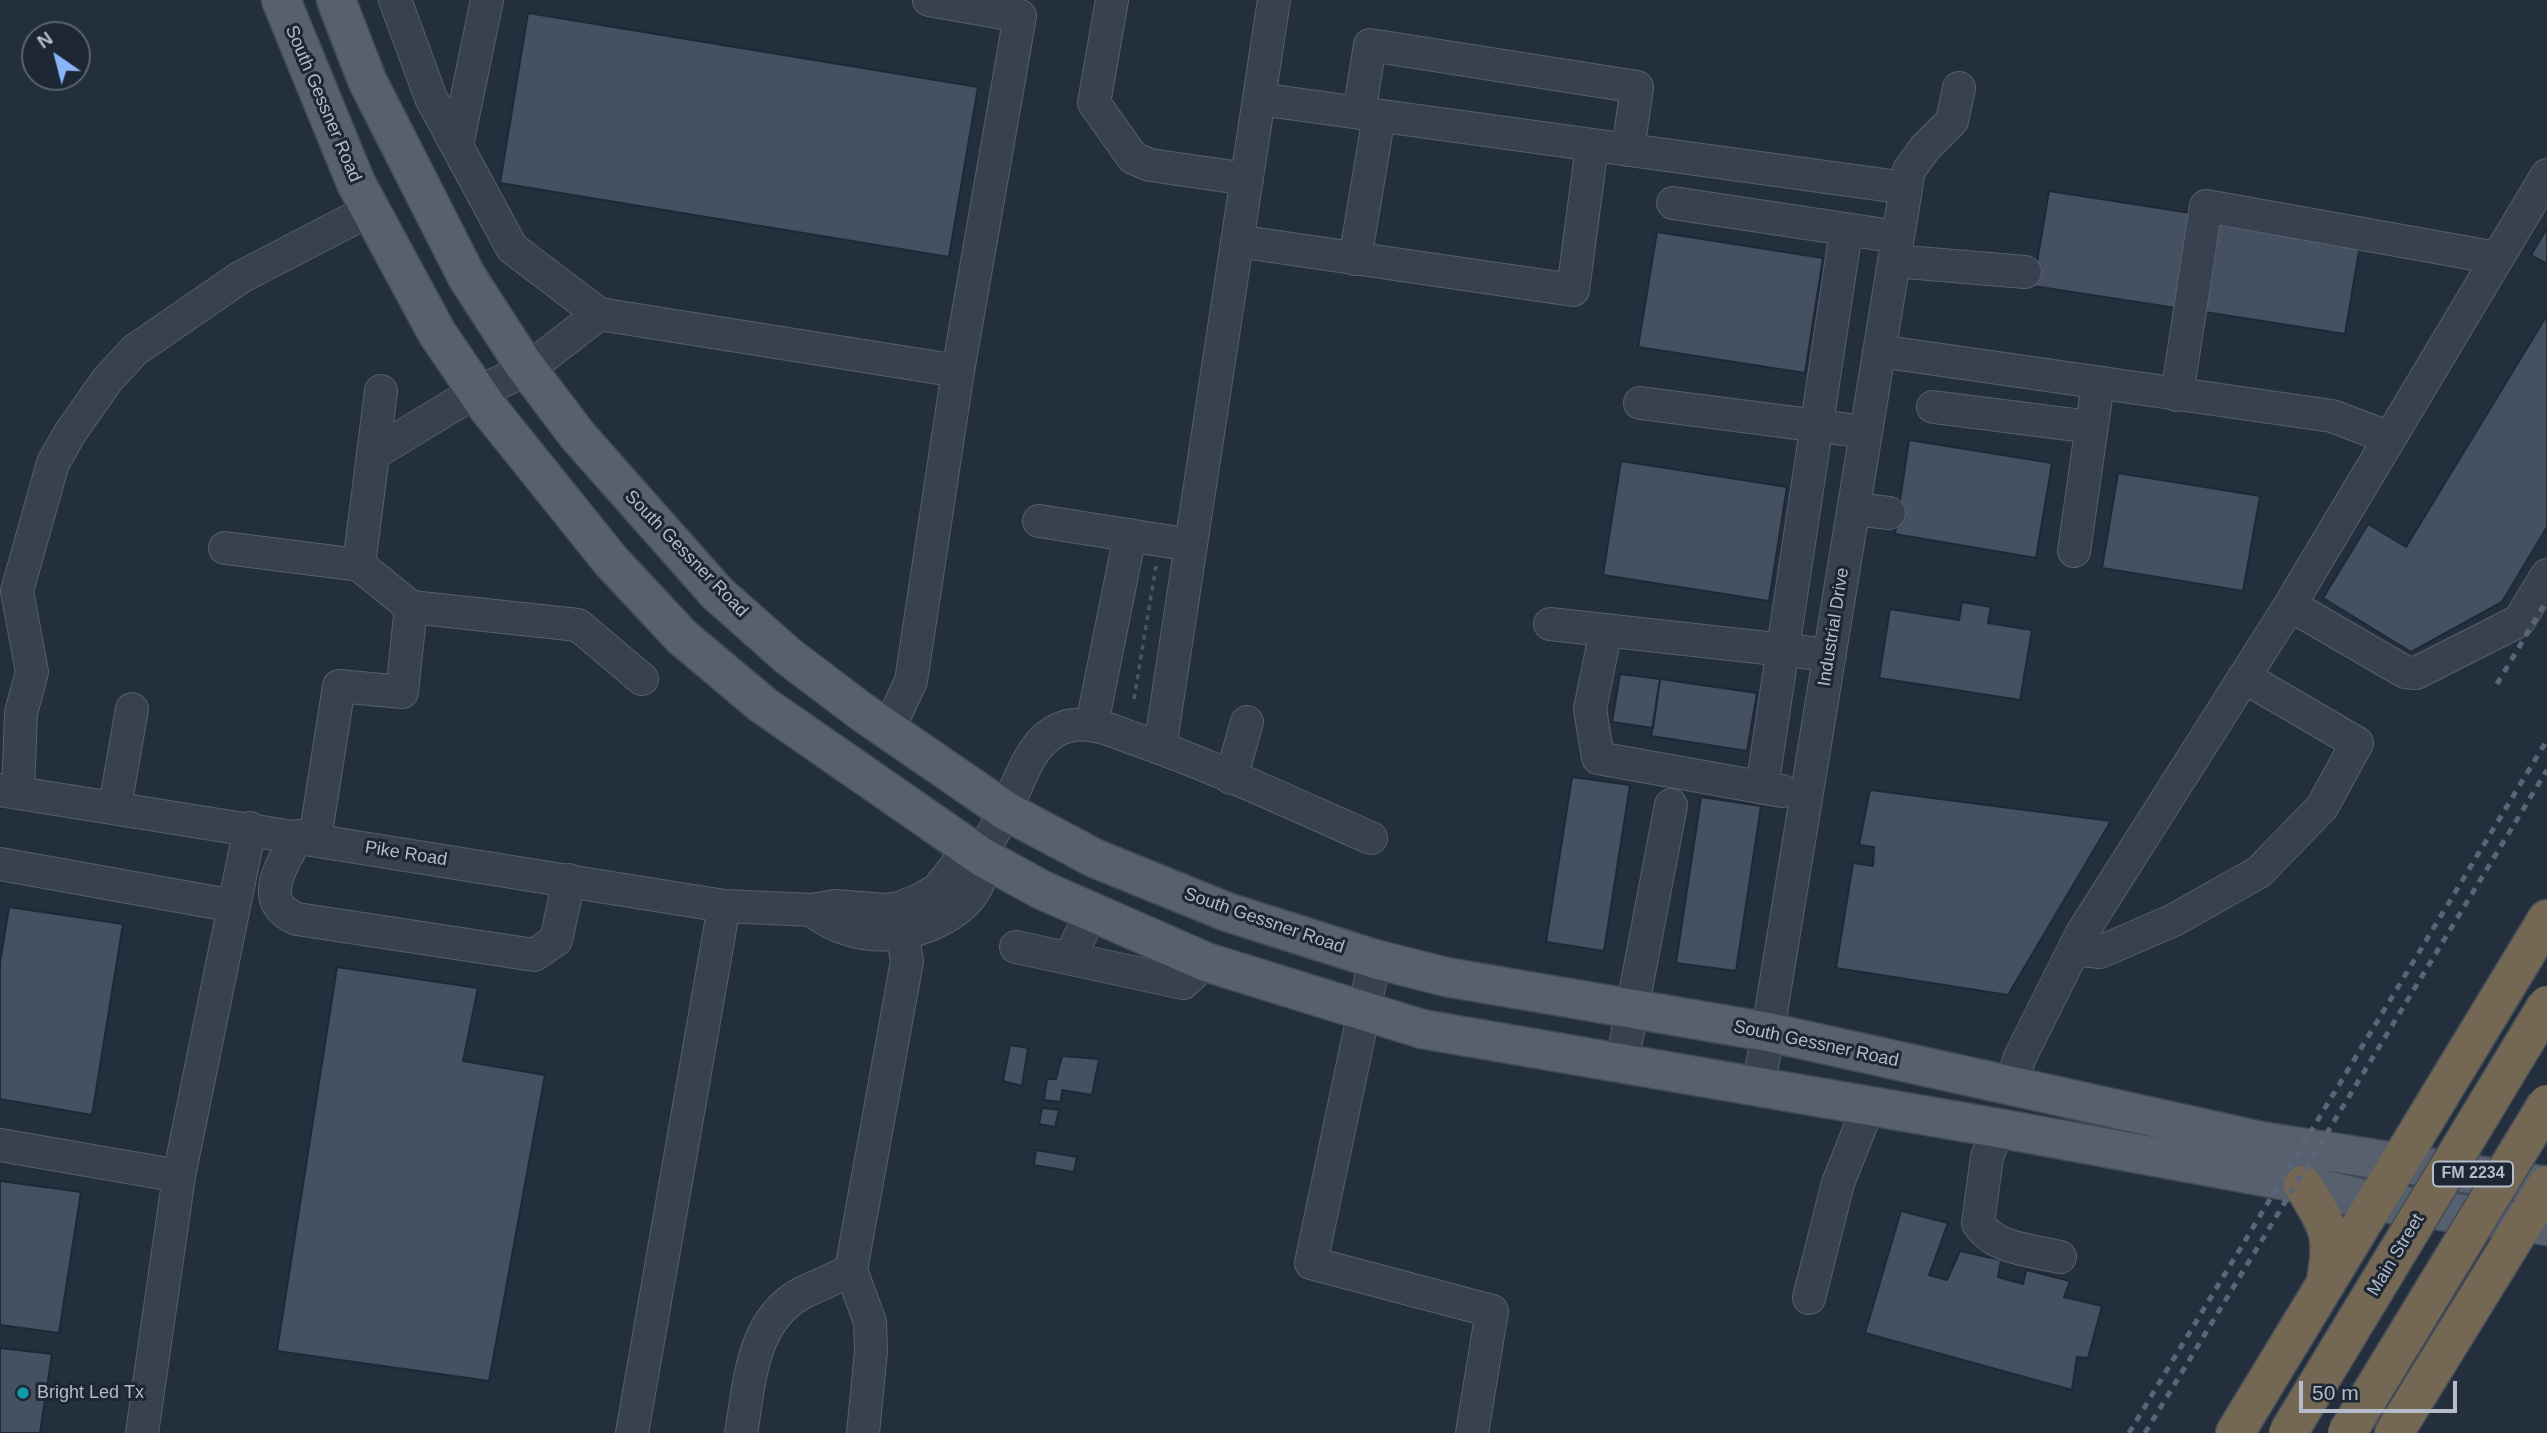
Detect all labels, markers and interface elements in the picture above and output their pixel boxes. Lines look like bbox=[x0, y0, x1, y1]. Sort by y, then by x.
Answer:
north arrow bbox=[21, 21, 91, 91]
street label: South Gessner Road bbox=[280, 22, 366, 186]
text: N bbox=[33, 27, 56, 53]
street label: South Gessner Road bbox=[620, 486, 752, 622]
street label: Industrial Drive bbox=[1814, 566, 1854, 688]
street label: Pike Road bbox=[363, 837, 449, 871]
street label: South Gessner Road bbox=[1181, 883, 1347, 959]
street label: South Gessner Road bbox=[1732, 1016, 1900, 1072]
road number: FM 2234 bbox=[2433, 1162, 2513, 1186]
street label: Main Street bbox=[2363, 1210, 2429, 1300]
scale bar bbox=[2302, 1366, 2460, 1410]
text: 50 m bbox=[2312, 1381, 2359, 1404]
place label: Bright Led Tx bbox=[37, 1382, 144, 1404]
marker: Bright Led Tx bbox=[15, 1385, 31, 1401]

